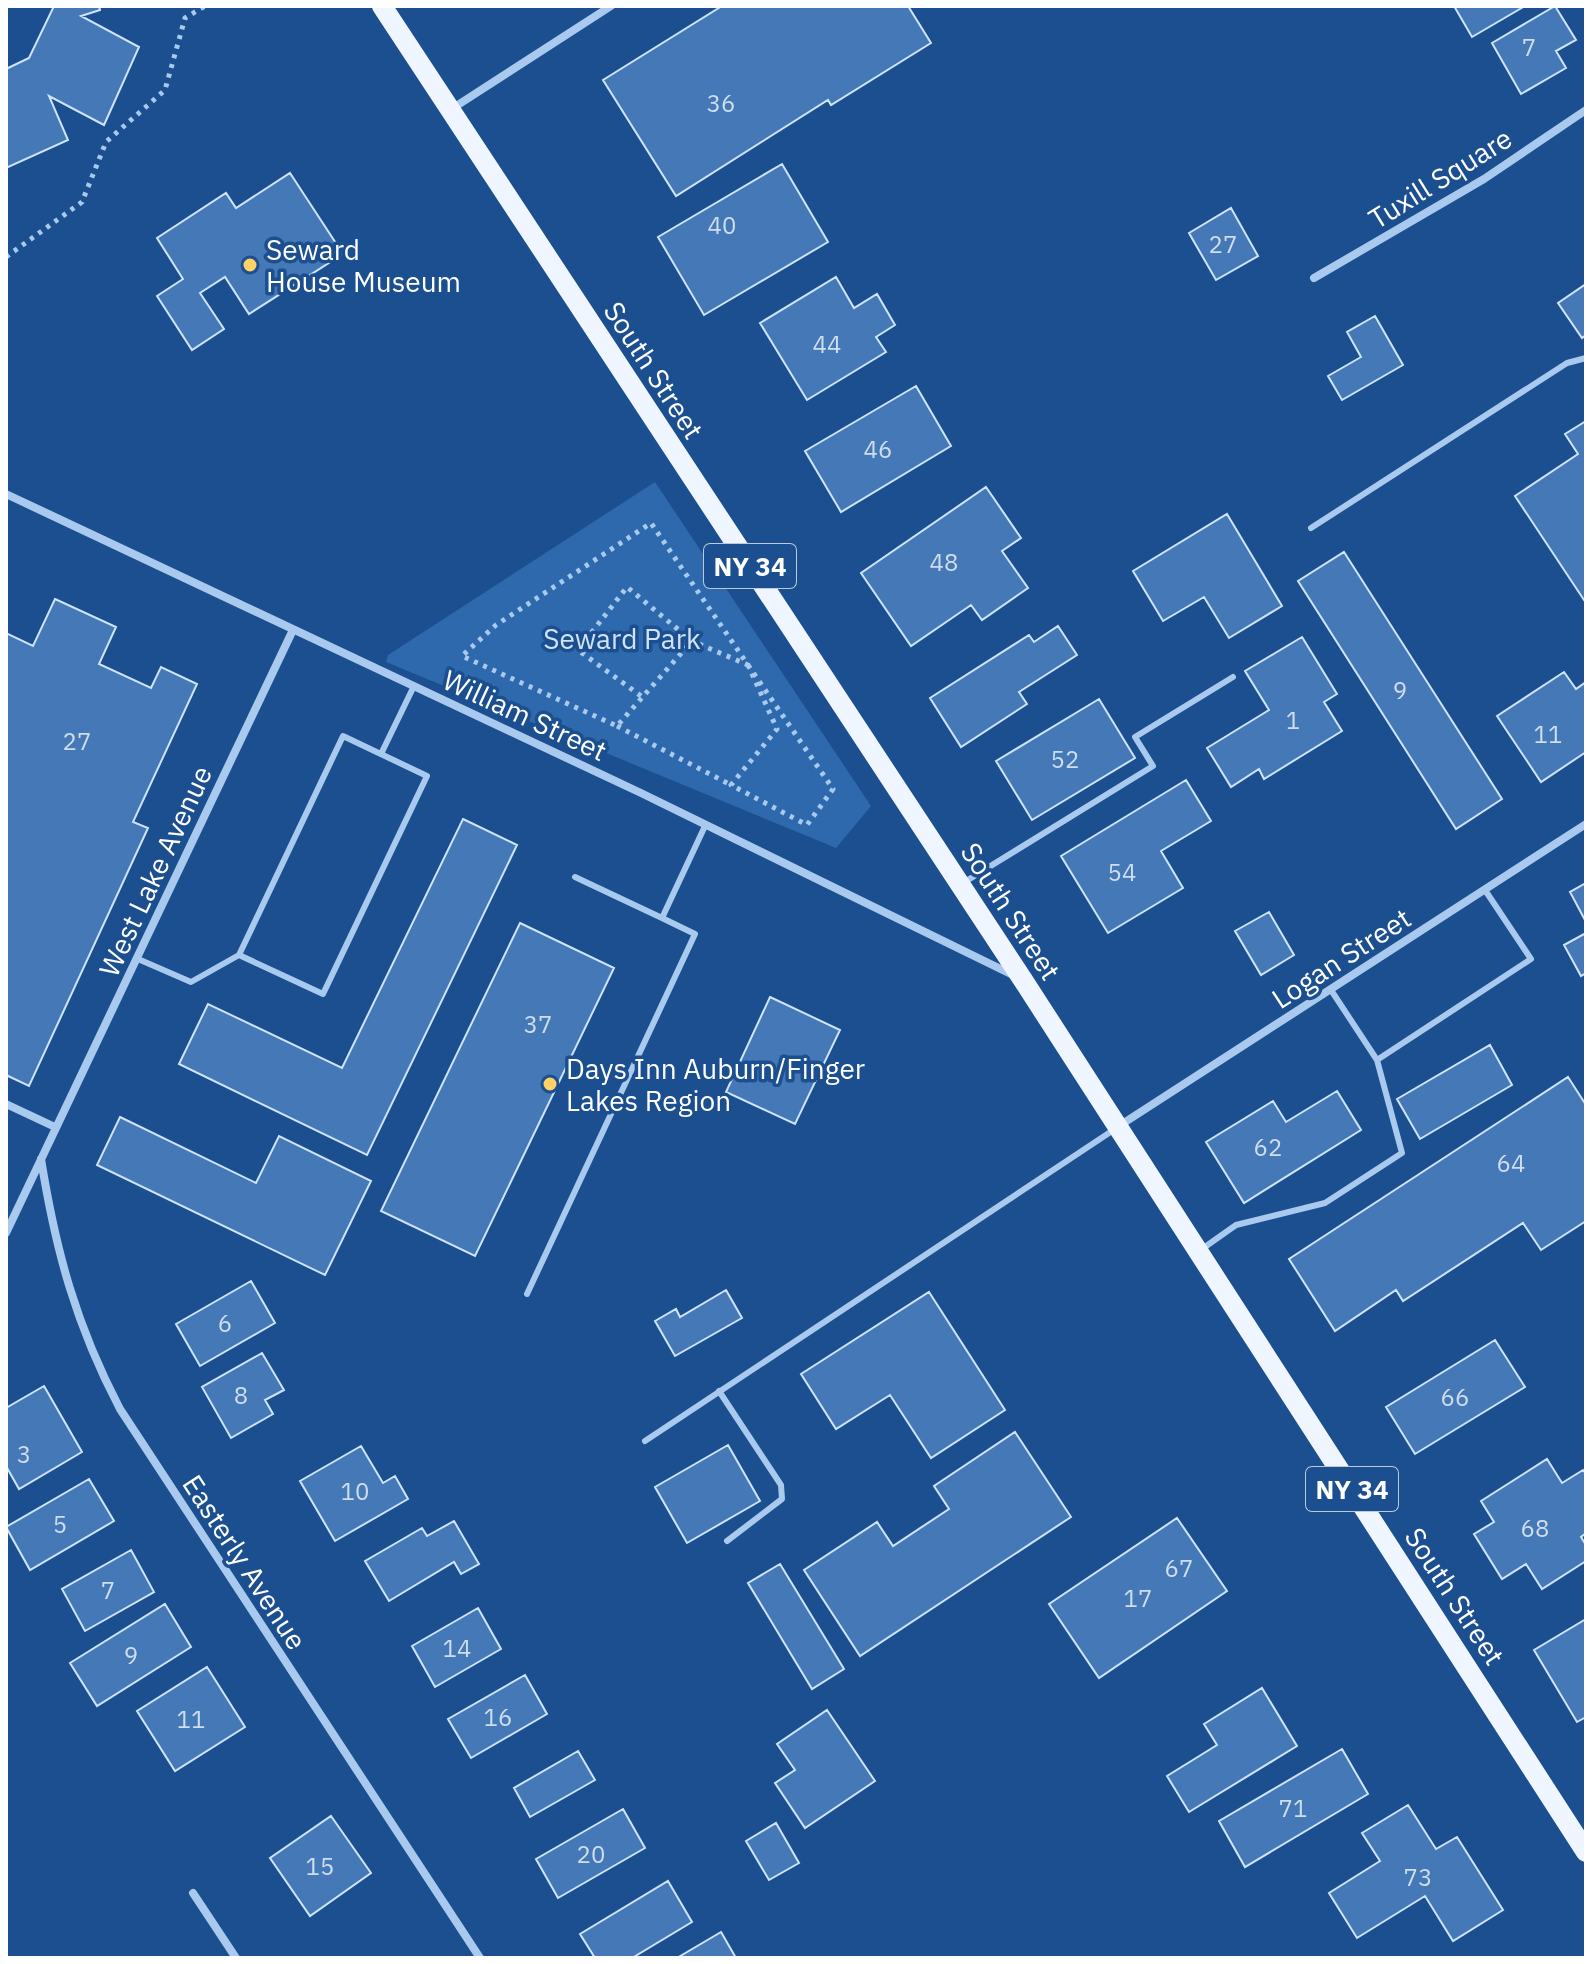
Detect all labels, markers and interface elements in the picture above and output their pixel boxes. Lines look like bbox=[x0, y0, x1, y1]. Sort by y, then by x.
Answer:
house number: 7 bbox=[1522, 31, 1536, 63]
house number: 36 bbox=[707, 87, 735, 119]
street label: Tuxill Square bbox=[1361, 119, 1519, 237]
house number: 40 bbox=[708, 209, 736, 241]
house number: 27 bbox=[1209, 228, 1237, 260]
place label: Seward House Museum bbox=[266, 231, 461, 300]
marker: Seward House Museum bbox=[241, 256, 259, 274]
street label: South Street bbox=[596, 294, 712, 446]
house number: 44 bbox=[813, 328, 841, 360]
house number: 46 bbox=[864, 433, 892, 465]
road number: NY 34 bbox=[704, 544, 796, 588]
house number: 48 bbox=[930, 546, 958, 578]
park label: Seward Park bbox=[543, 620, 701, 657]
street label: William Street bbox=[437, 661, 613, 769]
house number: 9 bbox=[1393, 674, 1407, 706]
house number: 1 bbox=[1286, 704, 1300, 736]
house number: 11 bbox=[1534, 718, 1562, 750]
house number: 27 bbox=[63, 725, 91, 757]
house number: 52 bbox=[1051, 743, 1079, 775]
street label: West Lake Avenue bbox=[90, 760, 220, 982]
street label: South Street bbox=[953, 835, 1069, 987]
house number: 54 bbox=[1108, 856, 1136, 888]
street label: Logan Street bbox=[1264, 899, 1418, 1017]
house number: 37 bbox=[524, 1008, 552, 1040]
place label: Days Inn Auburn/Finger Lakes Region bbox=[566, 1050, 865, 1119]
marker: Days Inn Auburn/Finger Lakes Region bbox=[541, 1075, 559, 1093]
house number: 62 bbox=[1254, 1131, 1282, 1163]
house number: 64 bbox=[1497, 1147, 1525, 1179]
house number: 6 bbox=[218, 1307, 232, 1339]
house number: 8 bbox=[234, 1379, 248, 1411]
house number: 66 bbox=[1441, 1381, 1469, 1413]
house number: 3 bbox=[17, 1438, 31, 1470]
street label: Easterly Avenue bbox=[175, 1467, 315, 1657]
road number: NY 34 bbox=[1306, 1467, 1398, 1511]
house number: 10 bbox=[341, 1475, 369, 1507]
house number: 5 bbox=[53, 1508, 67, 1540]
house number: 68 bbox=[1521, 1512, 1549, 1544]
street label: South Street bbox=[1397, 1520, 1513, 1672]
house number: 67 bbox=[1165, 1552, 1193, 1584]
house number: 7 bbox=[101, 1574, 115, 1606]
house number: 17 bbox=[1124, 1582, 1152, 1614]
house number: 14 bbox=[443, 1632, 471, 1664]
house number: 9 bbox=[124, 1639, 138, 1671]
house number: 16 bbox=[484, 1701, 512, 1733]
house number: 11 bbox=[177, 1703, 205, 1735]
house number: 71 bbox=[1279, 1792, 1307, 1824]
house number: 20 bbox=[577, 1838, 605, 1870]
house number: 15 bbox=[306, 1850, 334, 1882]
house number: 73 bbox=[1404, 1861, 1432, 1893]

